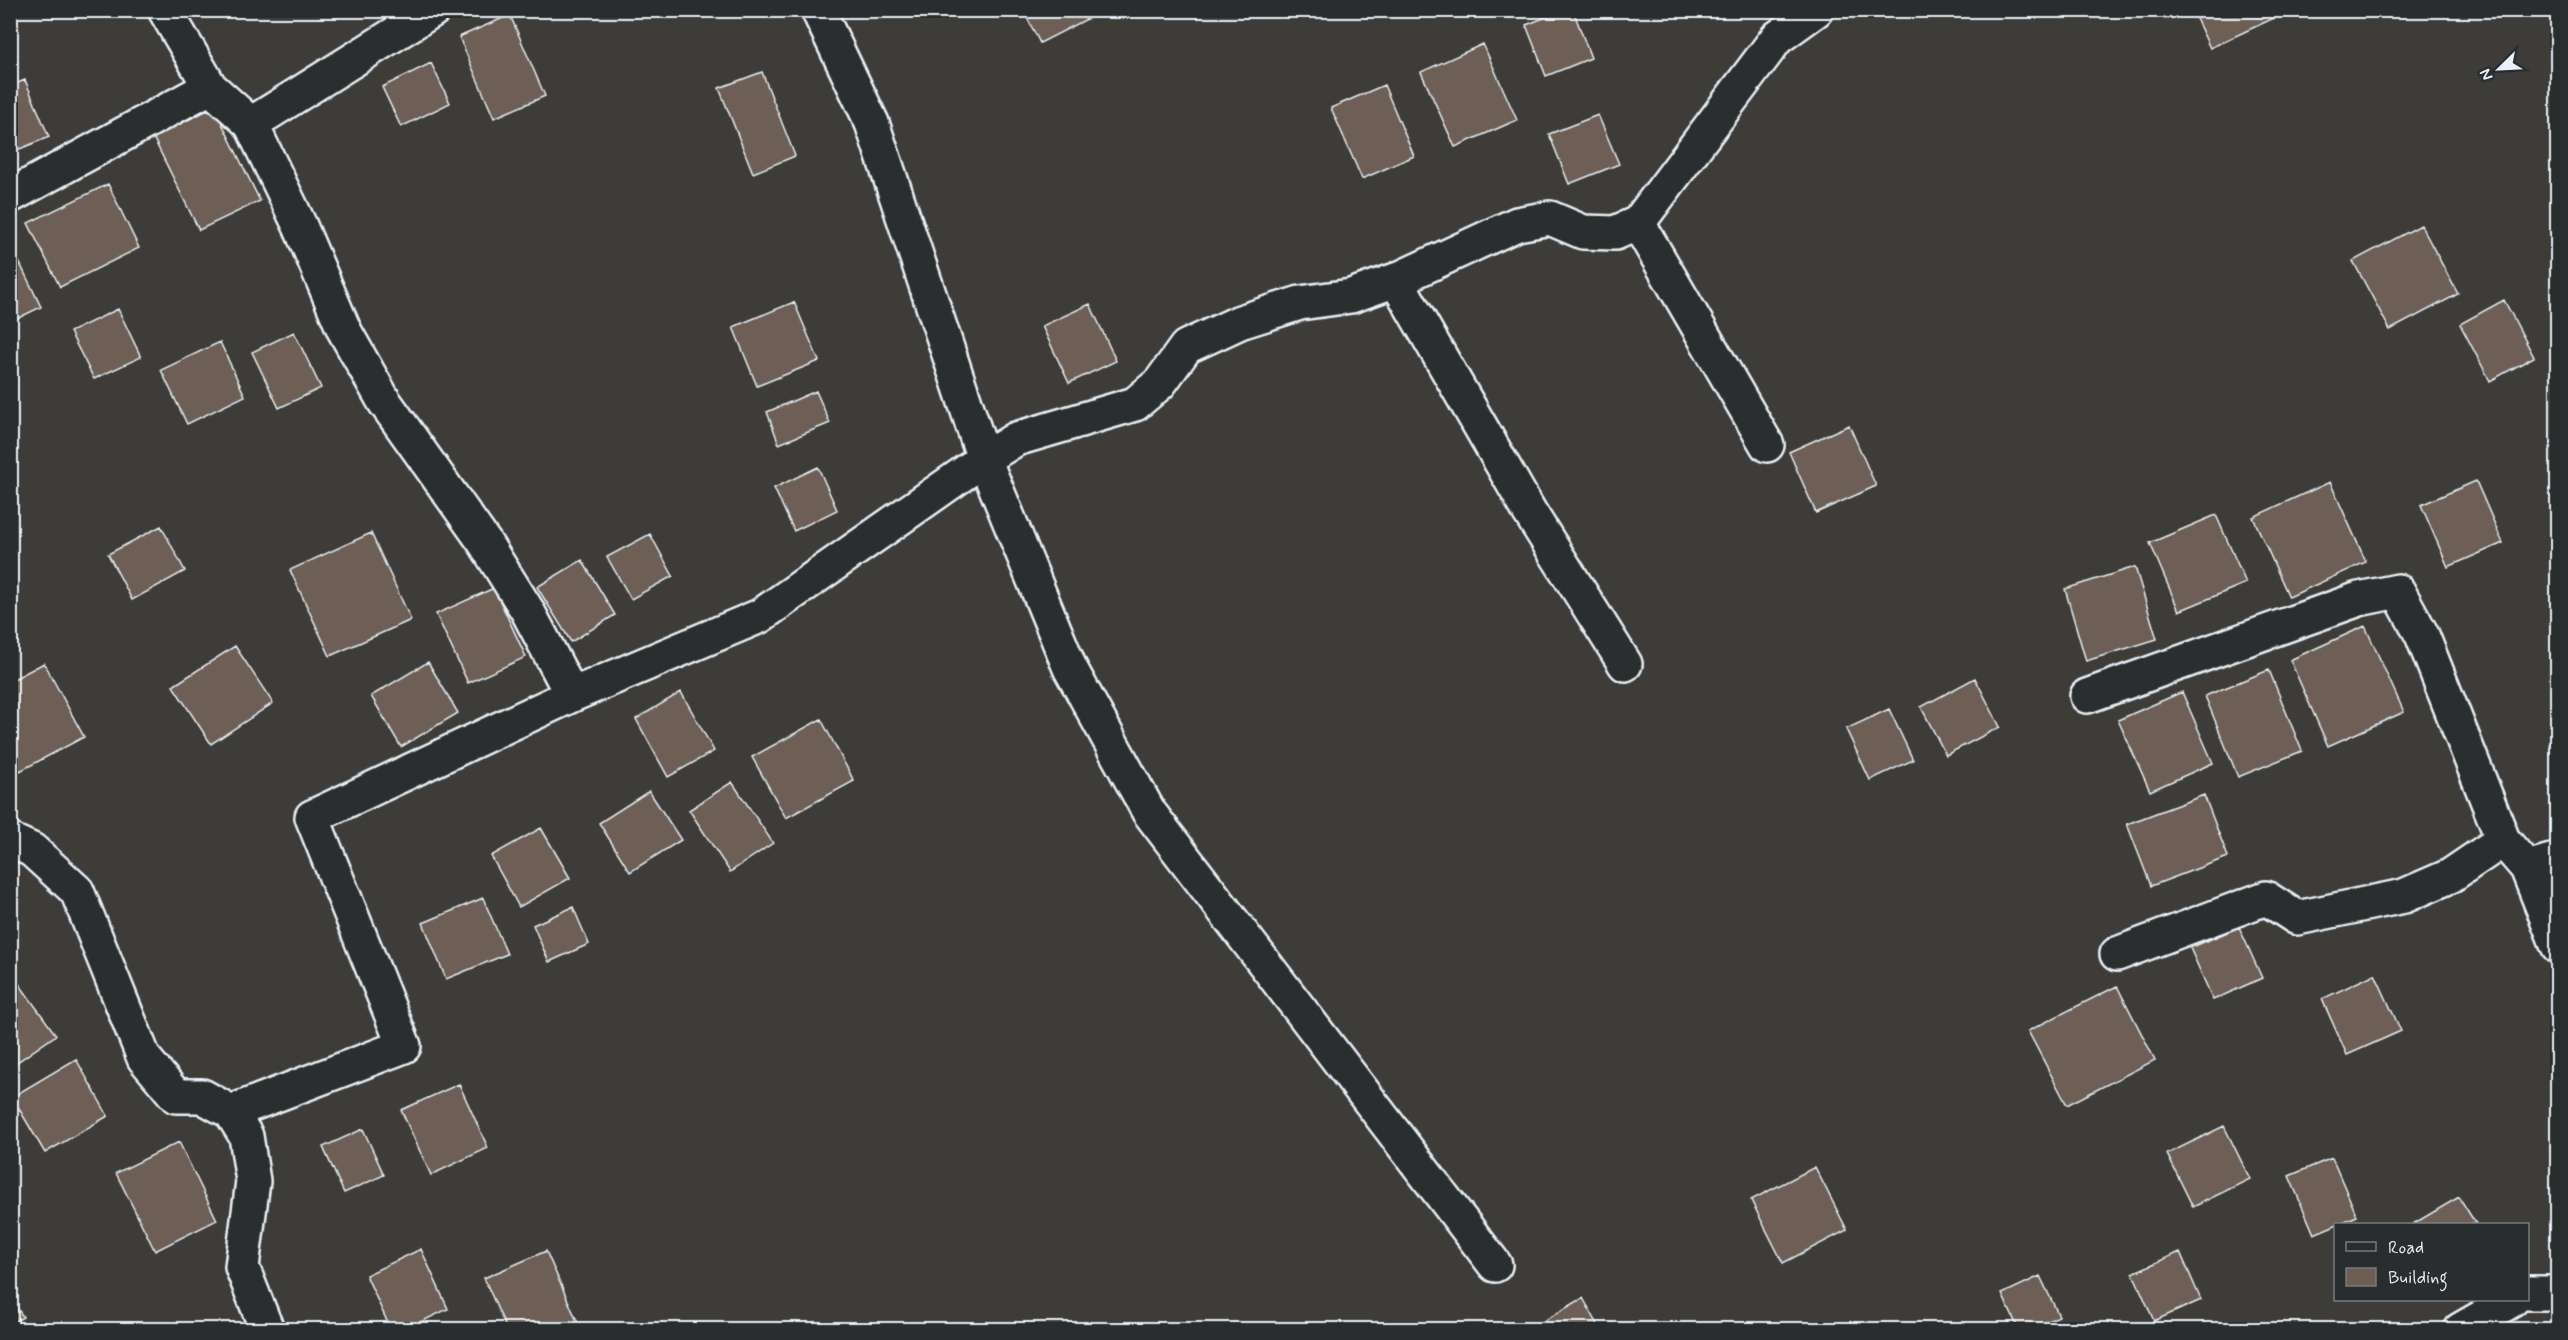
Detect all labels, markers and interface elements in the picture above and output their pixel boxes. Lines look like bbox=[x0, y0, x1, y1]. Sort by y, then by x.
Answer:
north arrow bbox=[2469, 39, 2529, 99]
text: N bbox=[2475, 65, 2498, 84]
legend bbox=[2334, 1223, 2529, 1301]
text: Road bbox=[2388, 1236, 2424, 1260]
text: Building bbox=[2388, 1266, 2448, 1292]

